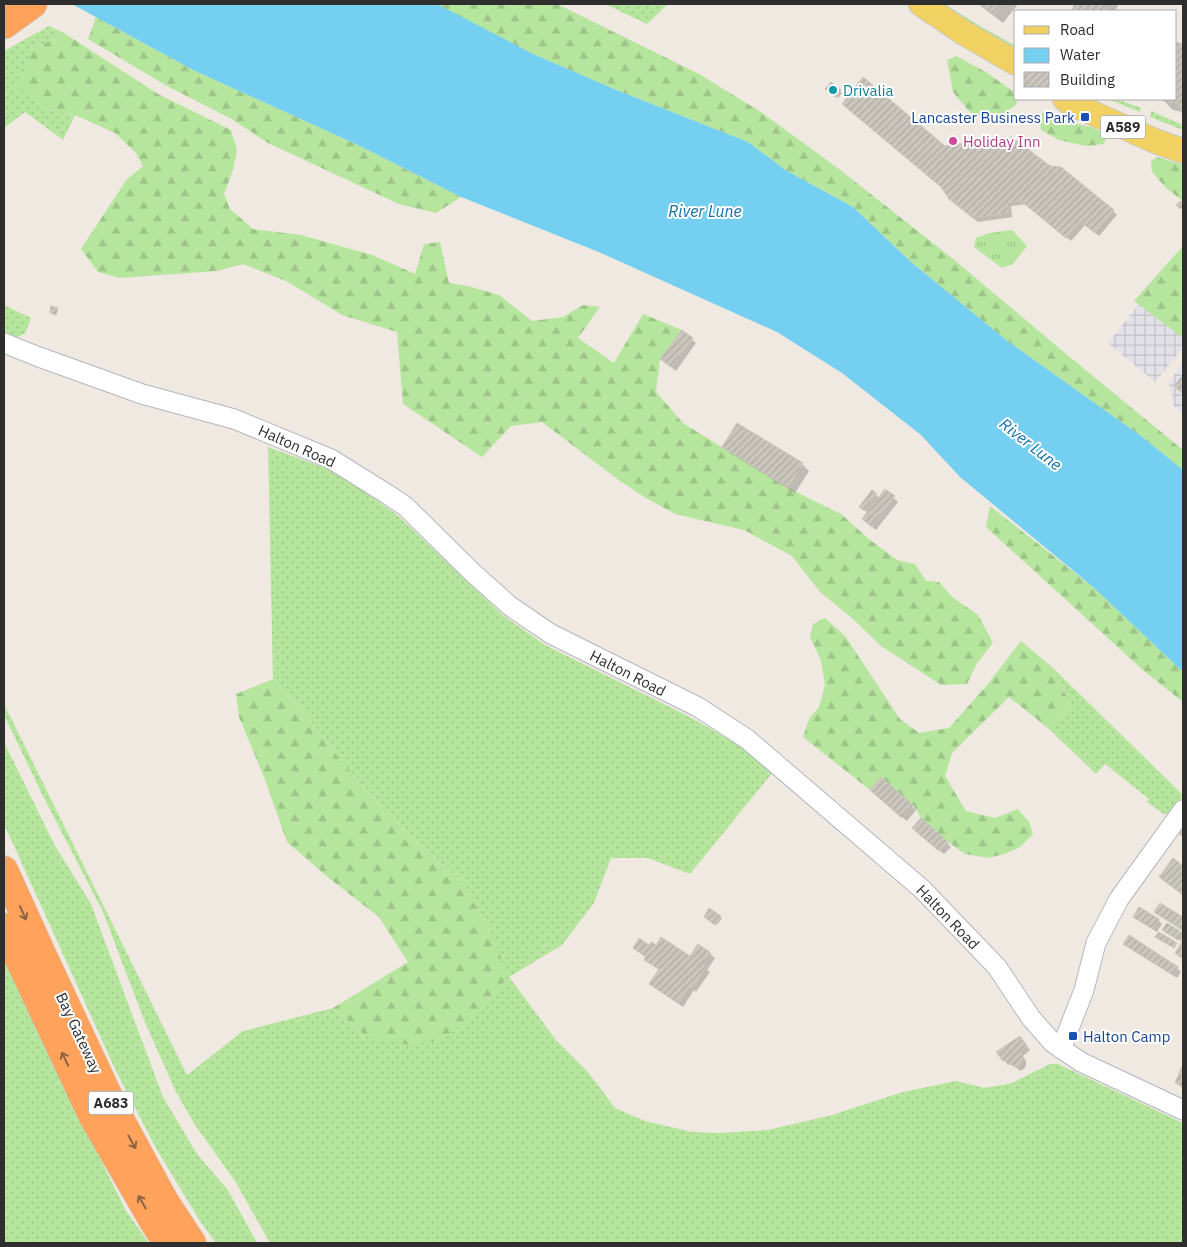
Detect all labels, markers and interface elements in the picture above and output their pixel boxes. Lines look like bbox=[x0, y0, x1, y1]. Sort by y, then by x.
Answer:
legend bbox=[1014, 10, 1177, 100]
text: Road bbox=[1060, 20, 1095, 39]
text: Water bbox=[1060, 45, 1101, 64]
text: Building bbox=[1060, 70, 1115, 89]
place label: Drivalia bbox=[843, 81, 893, 100]
marker: Drivalia bbox=[827, 84, 839, 96]
place label: Lancaster Business Park bbox=[911, 108, 1075, 127]
marker: Lancaster Business Park bbox=[1079, 111, 1091, 123]
road number: A589 bbox=[1100, 115, 1146, 138]
place label: Holiday Inn bbox=[963, 132, 1041, 151]
marker: Holiday Inn bbox=[947, 135, 959, 147]
water label: River Lune bbox=[668, 201, 742, 221]
water label: River Lune bbox=[996, 414, 1066, 474]
street label: Halton Road bbox=[255, 420, 339, 472]
street label: Halton Road bbox=[587, 646, 669, 700]
street label: Halton Road bbox=[912, 881, 984, 953]
one-way arrow bbox=[19, 905, 29, 920]
street label: Bay Gateway bbox=[52, 989, 106, 1077]
place label: Halton Camp bbox=[1083, 1027, 1170, 1046]
marker: Halton Camp bbox=[1067, 1030, 1079, 1042]
one-way arrow bbox=[60, 1052, 69, 1067]
road number: A683 bbox=[88, 1092, 134, 1114]
one-way arrow bbox=[127, 1134, 137, 1149]
one-way arrow bbox=[136, 1195, 146, 1209]

